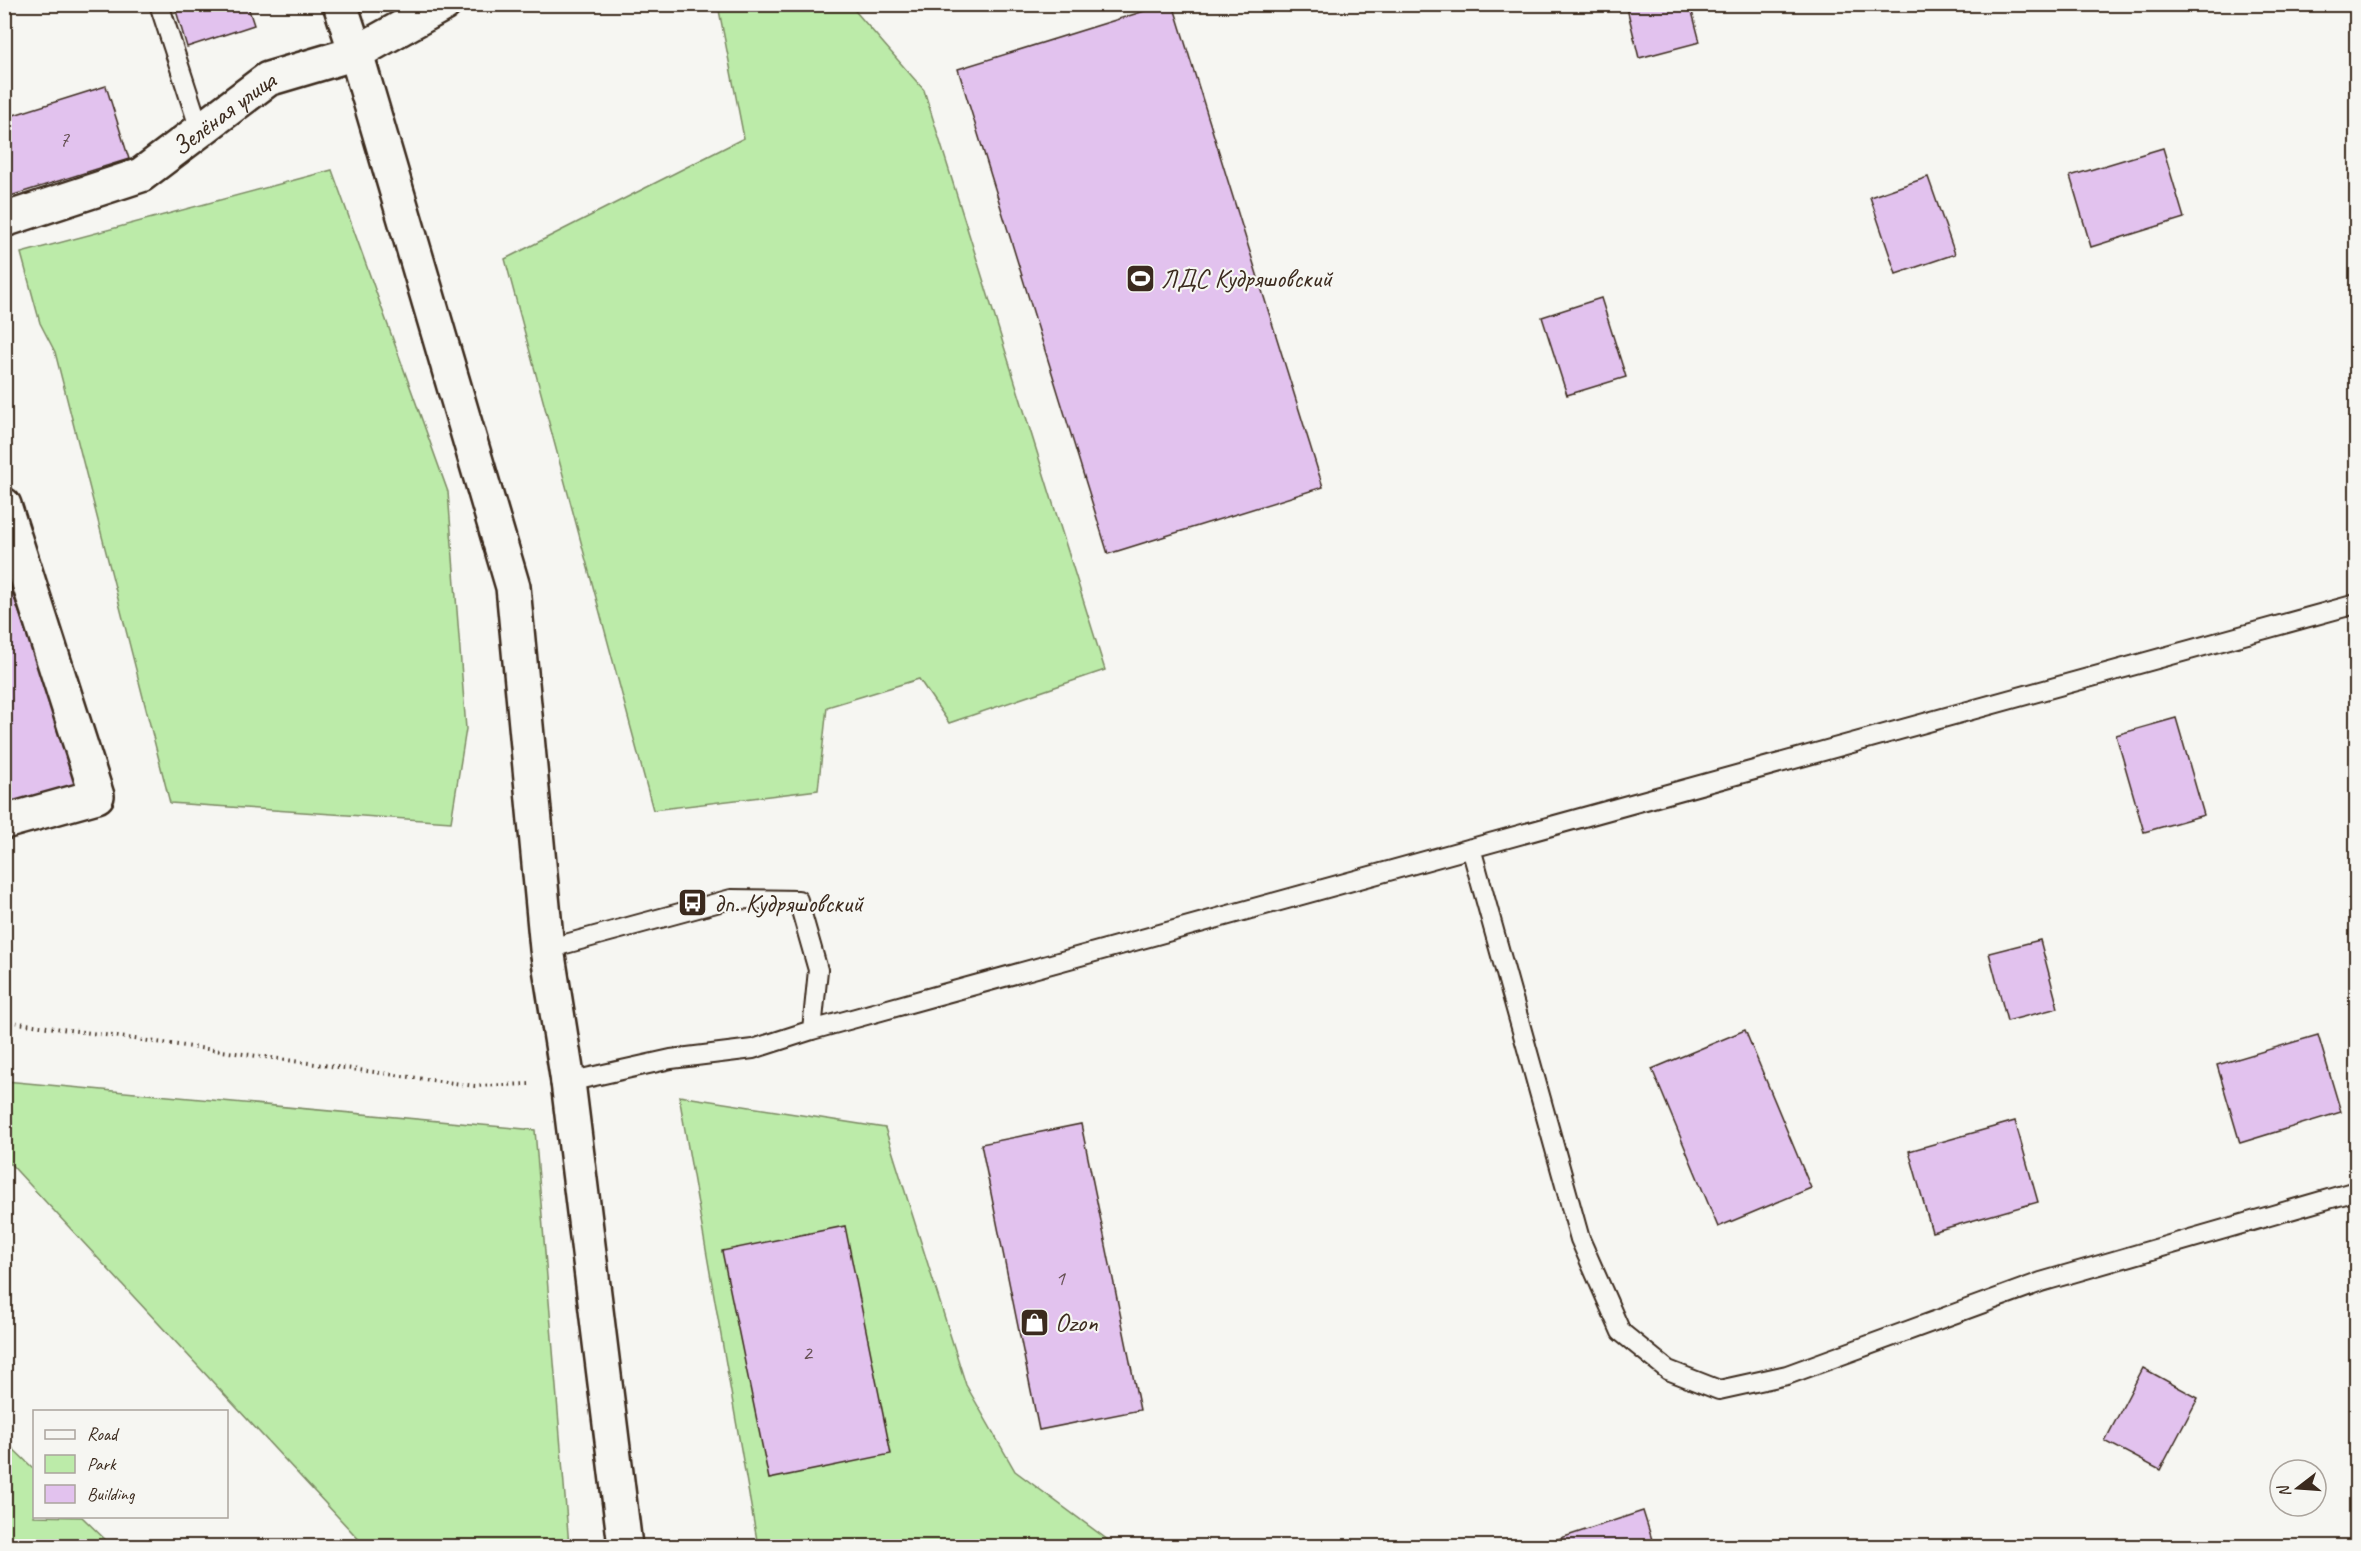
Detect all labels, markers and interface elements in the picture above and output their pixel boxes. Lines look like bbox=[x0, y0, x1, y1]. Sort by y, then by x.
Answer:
street label: Зелёная улица bbox=[165, 61, 280, 163]
house number: 7 bbox=[59, 125, 70, 153]
sports icon: ЛДС Кудряшовский bbox=[1124, 262, 1156, 294]
place label: ЛДС Кудряшовский bbox=[1161, 262, 1334, 295]
bus stop icon: дп. Кудряшовский bbox=[677, 887, 709, 919]
place label: дп. Кудряшовский bbox=[714, 887, 865, 920]
house number: 1 bbox=[1055, 1264, 1066, 1292]
shop icon: Ozon bbox=[1018, 1306, 1050, 1338]
place label: Ozon bbox=[1055, 1306, 1098, 1339]
house number: 2 bbox=[802, 1339, 814, 1367]
legend bbox=[33, 1410, 228, 1518]
text: Road bbox=[87, 1423, 120, 1445]
text: Park bbox=[87, 1453, 117, 1475]
north arrow bbox=[2268, 1458, 2328, 1518]
text: N bbox=[2273, 1481, 2296, 1500]
text: Building bbox=[87, 1483, 136, 1505]

